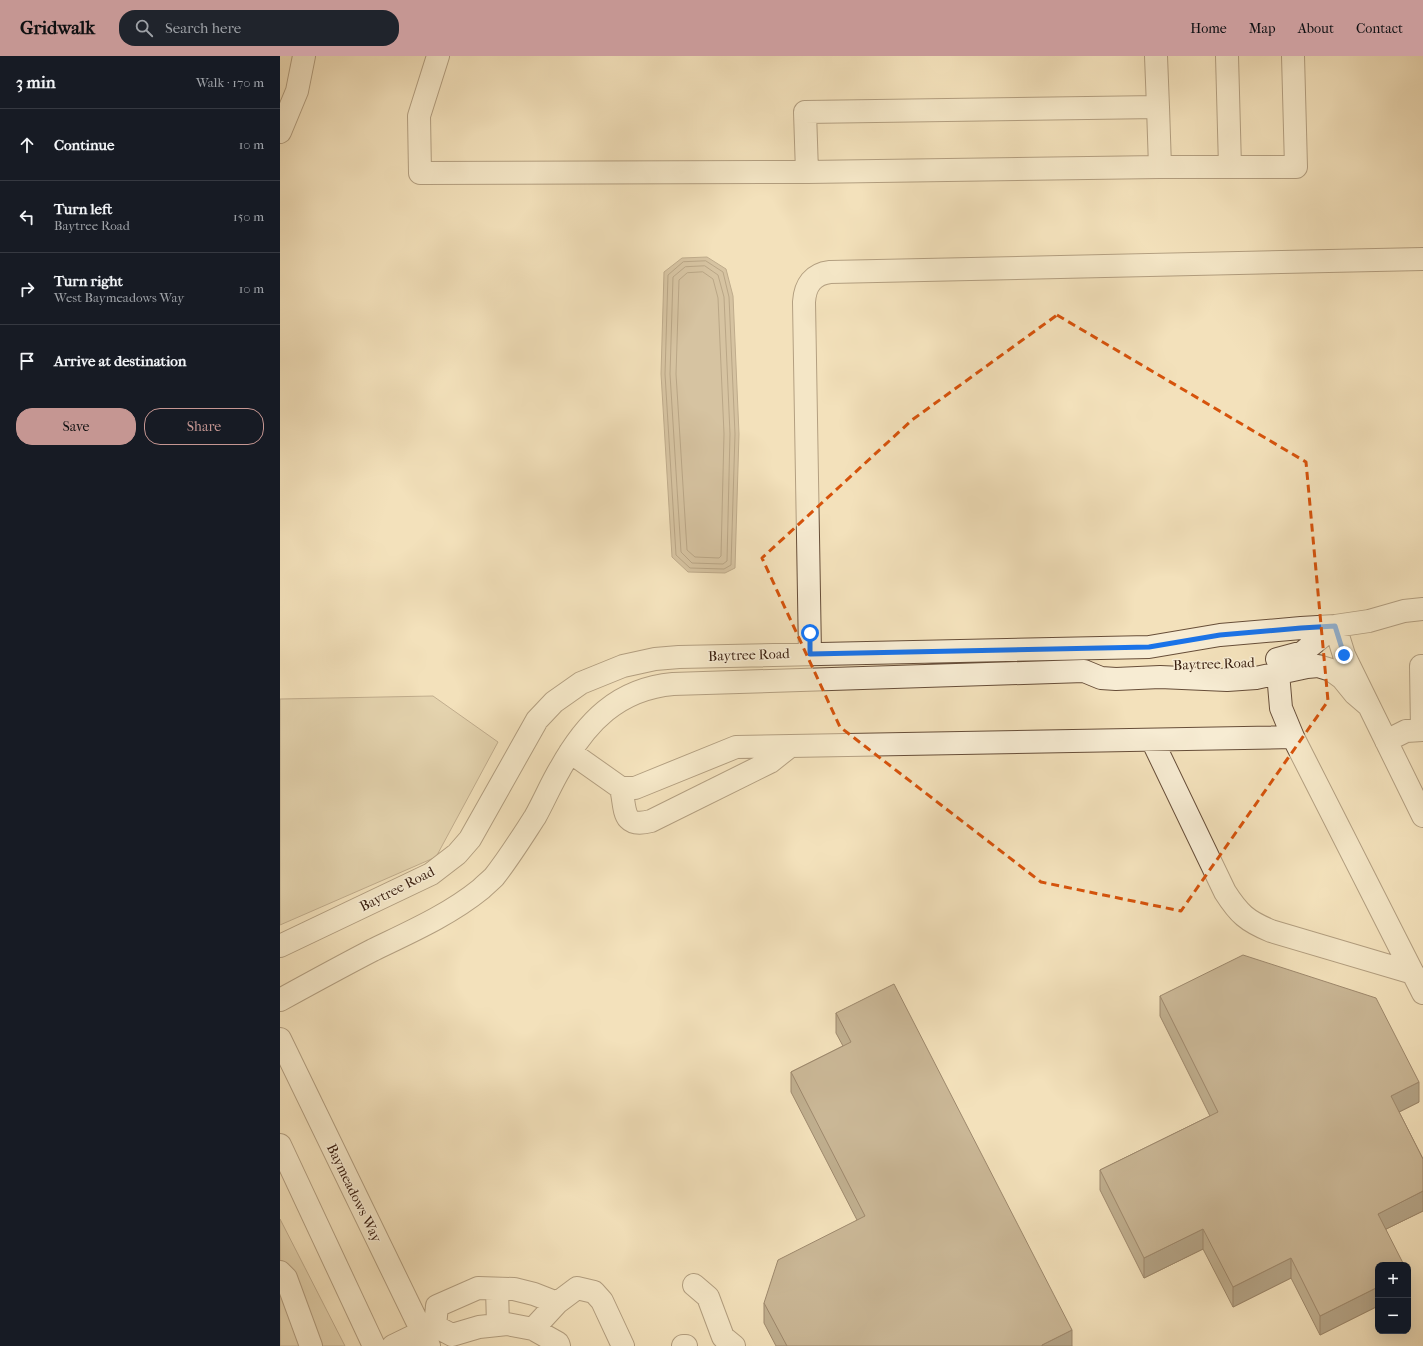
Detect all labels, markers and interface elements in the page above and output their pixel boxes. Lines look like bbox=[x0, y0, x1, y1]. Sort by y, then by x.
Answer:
search box bbox=[119, 10, 399, 46]
text: Gridwalk bbox=[20, 17, 95, 39]
icon: search bbox=[133, 17, 155, 39]
text: Search here bbox=[165, 19, 241, 37]
text: Home bbox=[1190, 20, 1227, 37]
text: Map bbox=[1249, 20, 1276, 37]
text: About bbox=[1298, 20, 1334, 37]
text: Contact bbox=[1356, 20, 1403, 37]
text: 3 min bbox=[16, 72, 56, 92]
text: Walk · 170 m bbox=[196, 75, 264, 90]
icon: ahead bbox=[16, 134, 38, 156]
text: Continue bbox=[54, 136, 114, 154]
text: 10 m bbox=[239, 137, 264, 152]
text: Turn left bbox=[54, 200, 112, 218]
icon: left bbox=[16, 206, 38, 228]
text: 150 m bbox=[233, 209, 264, 224]
text: Baytree Road bbox=[54, 218, 130, 233]
text: Turn right bbox=[54, 272, 123, 290]
icon: right bbox=[16, 278, 38, 300]
text: 10 m bbox=[239, 281, 264, 296]
text: West Baymeadows Way bbox=[54, 290, 184, 305]
icon: arrive bbox=[16, 350, 38, 372]
text: Arrive at destination bbox=[54, 352, 186, 370]
button: Save bbox=[16, 408, 136, 445]
button: Share bbox=[144, 408, 264, 445]
route start bbox=[801, 624, 819, 642]
street label: Baytree Road bbox=[708, 645, 790, 665]
route end bbox=[1335, 646, 1353, 664]
street label: Baytree Road bbox=[1173, 654, 1255, 674]
street label: Baytree Road bbox=[357, 863, 438, 915]
street label: Baymeadows Way bbox=[323, 1141, 385, 1245]
map controls bbox=[1375, 1262, 1411, 1334]
button: + bbox=[1375, 1262, 1411, 1298]
button: − bbox=[1375, 1298, 1411, 1334]

